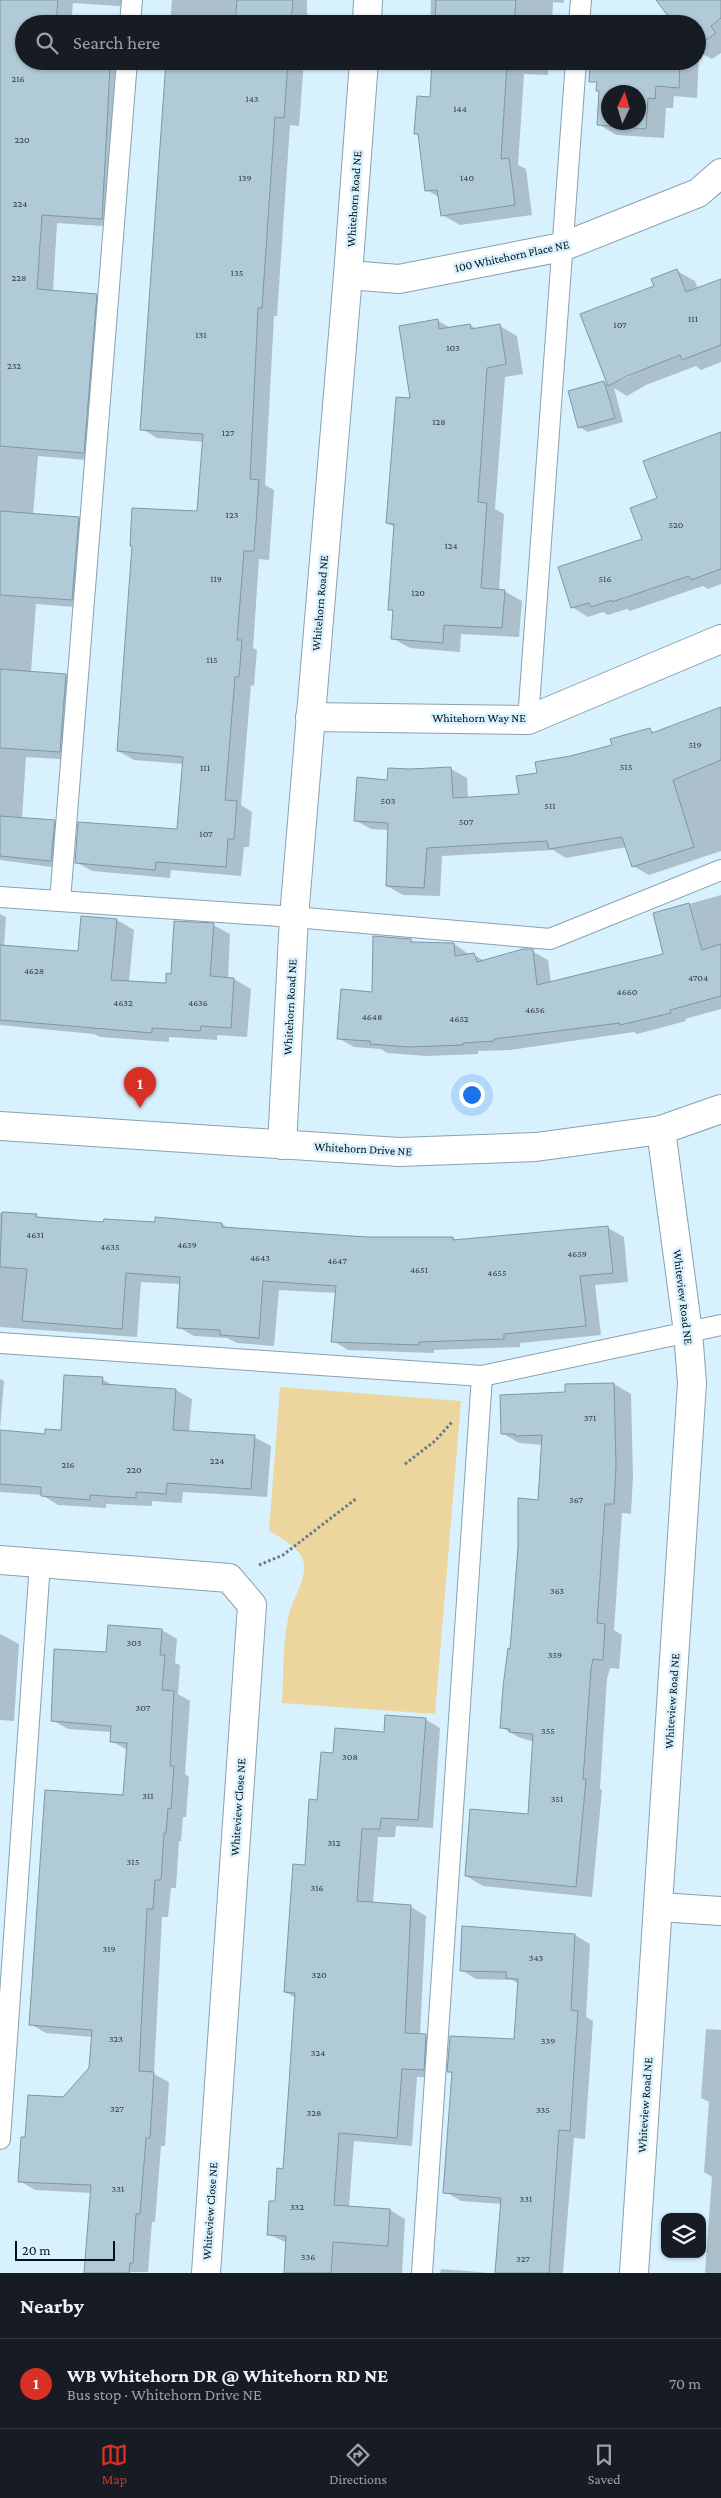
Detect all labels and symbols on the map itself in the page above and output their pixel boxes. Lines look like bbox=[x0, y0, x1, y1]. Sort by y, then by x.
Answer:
house number: 216 bbox=[11, 73, 25, 84]
north arrow bbox=[601, 85, 646, 130]
house number: 143 bbox=[245, 93, 259, 104]
house number: 144 bbox=[453, 103, 467, 114]
house number: 220 bbox=[14, 134, 30, 145]
street label: Whitehorn Road NE bbox=[344, 150, 364, 247]
house number: 139 bbox=[238, 172, 252, 183]
house number: 140 bbox=[460, 172, 474, 183]
house number: 224 bbox=[13, 198, 27, 209]
street label: 100 Whitehorn Place NE bbox=[454, 237, 571, 275]
house number: 135 bbox=[231, 267, 244, 278]
house number: 228 bbox=[12, 272, 26, 283]
house number: 111 bbox=[688, 313, 698, 324]
house number: 107 bbox=[613, 319, 627, 330]
house number: 131 bbox=[195, 329, 207, 340]
house number: 103 bbox=[446, 342, 460, 353]
house number: 232 bbox=[7, 360, 21, 371]
house number: 128 bbox=[432, 416, 446, 427]
house number: 127 bbox=[222, 427, 235, 438]
house number: 123 bbox=[226, 509, 239, 520]
house number: 520 bbox=[669, 519, 684, 530]
house number: 124 bbox=[444, 540, 458, 551]
street label: Whitehorn Road NE bbox=[309, 554, 331, 651]
house number: 119 bbox=[210, 573, 222, 584]
house number: 516 bbox=[598, 573, 612, 584]
house number: 120 bbox=[411, 587, 425, 598]
house number: 115 bbox=[206, 654, 218, 665]
street label: Whitehorn Way NE bbox=[432, 711, 526, 725]
house number: 519 bbox=[688, 739, 702, 750]
house number: 515 bbox=[620, 761, 633, 772]
house number: 111 bbox=[200, 762, 210, 773]
house number: 503 bbox=[380, 795, 396, 806]
house number: 511 bbox=[544, 800, 556, 811]
house number: 507 bbox=[459, 816, 474, 827]
house number: 107 bbox=[199, 828, 213, 839]
street label: Whitehorn Road NE bbox=[280, 958, 300, 1055]
house number: 4628 bbox=[24, 965, 44, 976]
house number: 4704 bbox=[688, 972, 708, 983]
house number: 4660 bbox=[617, 986, 638, 997]
house number: 4632 bbox=[113, 997, 133, 1008]
house number: 4636 bbox=[188, 997, 208, 1008]
house number: 4656 bbox=[525, 1004, 545, 1015]
house number: 4648 bbox=[362, 1011, 382, 1022]
house number: 4652 bbox=[449, 1013, 469, 1024]
pin: 1 bbox=[124, 1067, 156, 1108]
your location bbox=[459, 1082, 485, 1108]
street label: Whitehorn Drive NE bbox=[314, 1139, 413, 1159]
house number: 4631 bbox=[26, 1229, 44, 1240]
house number: 4639 bbox=[177, 1239, 197, 1250]
house number: 4635 bbox=[100, 1241, 120, 1252]
house number: 4659 bbox=[567, 1248, 587, 1259]
street label: Whiteview Road NE bbox=[670, 1249, 696, 1346]
house number: 4643 bbox=[250, 1252, 270, 1263]
house number: 4647 bbox=[327, 1255, 347, 1266]
house number: 4651 bbox=[410, 1264, 428, 1275]
house number: 4655 bbox=[487, 1267, 507, 1278]
house number: 371 bbox=[584, 1412, 596, 1423]
house number: 224 bbox=[210, 1455, 224, 1466]
house number: 216 bbox=[61, 1459, 75, 1470]
house number: 220 bbox=[126, 1464, 142, 1475]
house number: 367 bbox=[569, 1494, 583, 1505]
house number: 363 bbox=[550, 1585, 564, 1596]
house number: 303 bbox=[126, 1637, 142, 1648]
house number: 359 bbox=[548, 1649, 562, 1660]
street label: Whiteview Road NE bbox=[662, 1652, 682, 1749]
house number: 307 bbox=[136, 1702, 151, 1713]
house number: 355 bbox=[541, 1725, 555, 1736]
house number: 308 bbox=[342, 1751, 358, 1762]
street label: Whiteview Close NE bbox=[228, 1757, 248, 1856]
house number: 311 bbox=[142, 1790, 154, 1801]
house number: 351 bbox=[551, 1793, 563, 1804]
house number: 312 bbox=[328, 1837, 341, 1848]
house number: 315 bbox=[127, 1856, 140, 1867]
house number: 316 bbox=[310, 1882, 324, 1893]
house number: 319 bbox=[102, 1943, 116, 1954]
house number: 343 bbox=[529, 1952, 543, 1963]
house number: 320 bbox=[311, 1969, 327, 1980]
house number: 323 bbox=[109, 2033, 123, 2044]
house number: 339 bbox=[541, 2035, 555, 2046]
house number: 324 bbox=[311, 2047, 325, 2058]
street label: Whiteview Road NE bbox=[635, 2056, 655, 2153]
house number: 327 bbox=[110, 2103, 124, 2114]
house number: 335 bbox=[536, 2104, 550, 2115]
house number: 328 bbox=[307, 2107, 321, 2118]
street label: Whiteview Close NE bbox=[200, 2161, 220, 2260]
house number: 331 bbox=[112, 2183, 124, 2194]
house number: 331 bbox=[520, 2193, 532, 2204]
house number: 332 bbox=[290, 2201, 304, 2212]
scale bar bbox=[15, 2238, 115, 2261]
house number: 336 bbox=[301, 2251, 315, 2262]
house number: 327 bbox=[516, 2253, 530, 2264]

